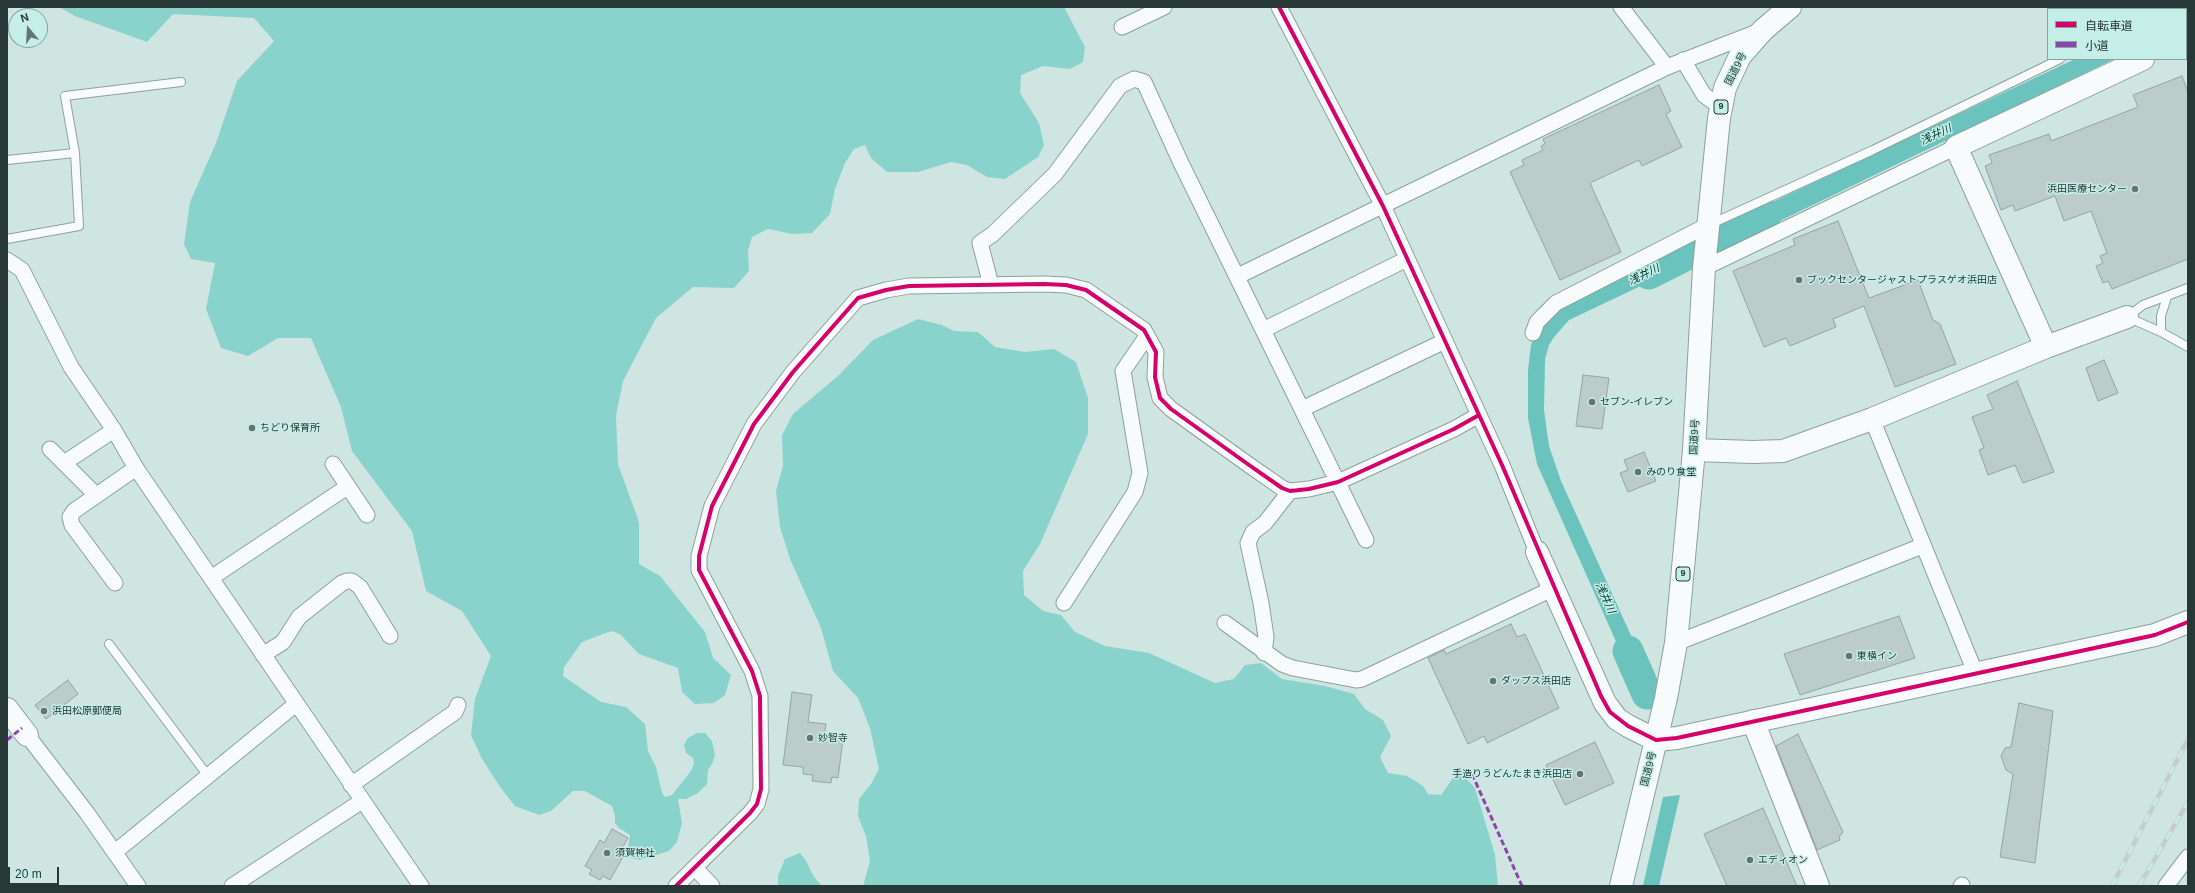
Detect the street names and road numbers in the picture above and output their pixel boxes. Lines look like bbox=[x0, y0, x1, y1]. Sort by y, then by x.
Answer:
street label: 国道9号 bbox=[1723, 50, 1749, 88]
road number: 9 bbox=[1714, 100, 1728, 114]
street label: 国道9号 bbox=[1688, 419, 1702, 455]
road number: 9 bbox=[1676, 567, 1690, 581]
street label: 国道9号 bbox=[1639, 750, 1659, 788]

